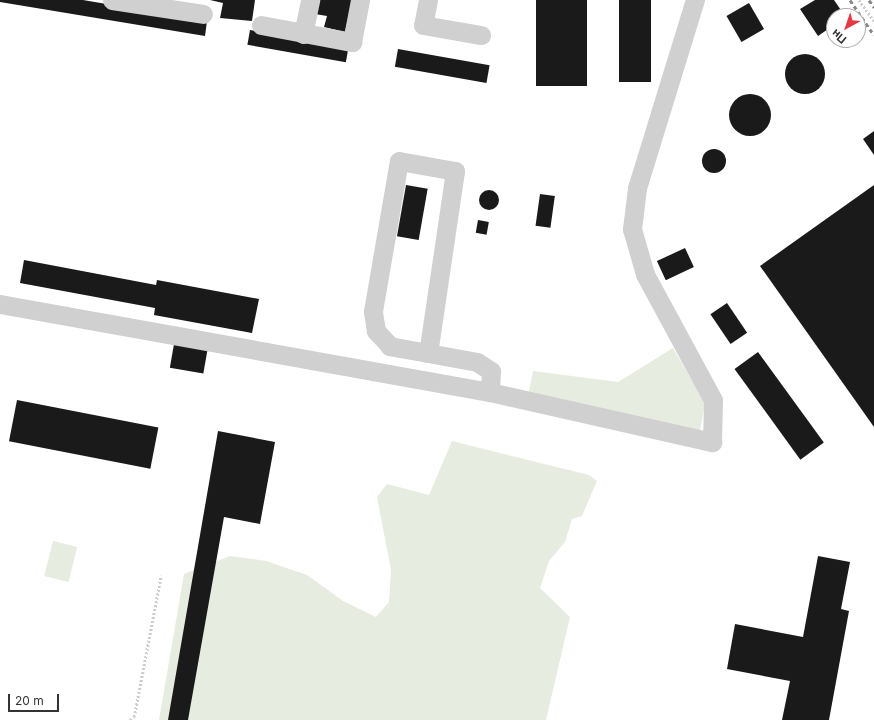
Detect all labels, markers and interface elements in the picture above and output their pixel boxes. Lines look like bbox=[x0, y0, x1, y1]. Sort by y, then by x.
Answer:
north arrow bbox=[826, 8, 866, 48]
text: Пн bbox=[829, 26, 849, 47]
scale bar bbox=[10, 686, 61, 712]
text: 20 m bbox=[15, 693, 44, 708]

